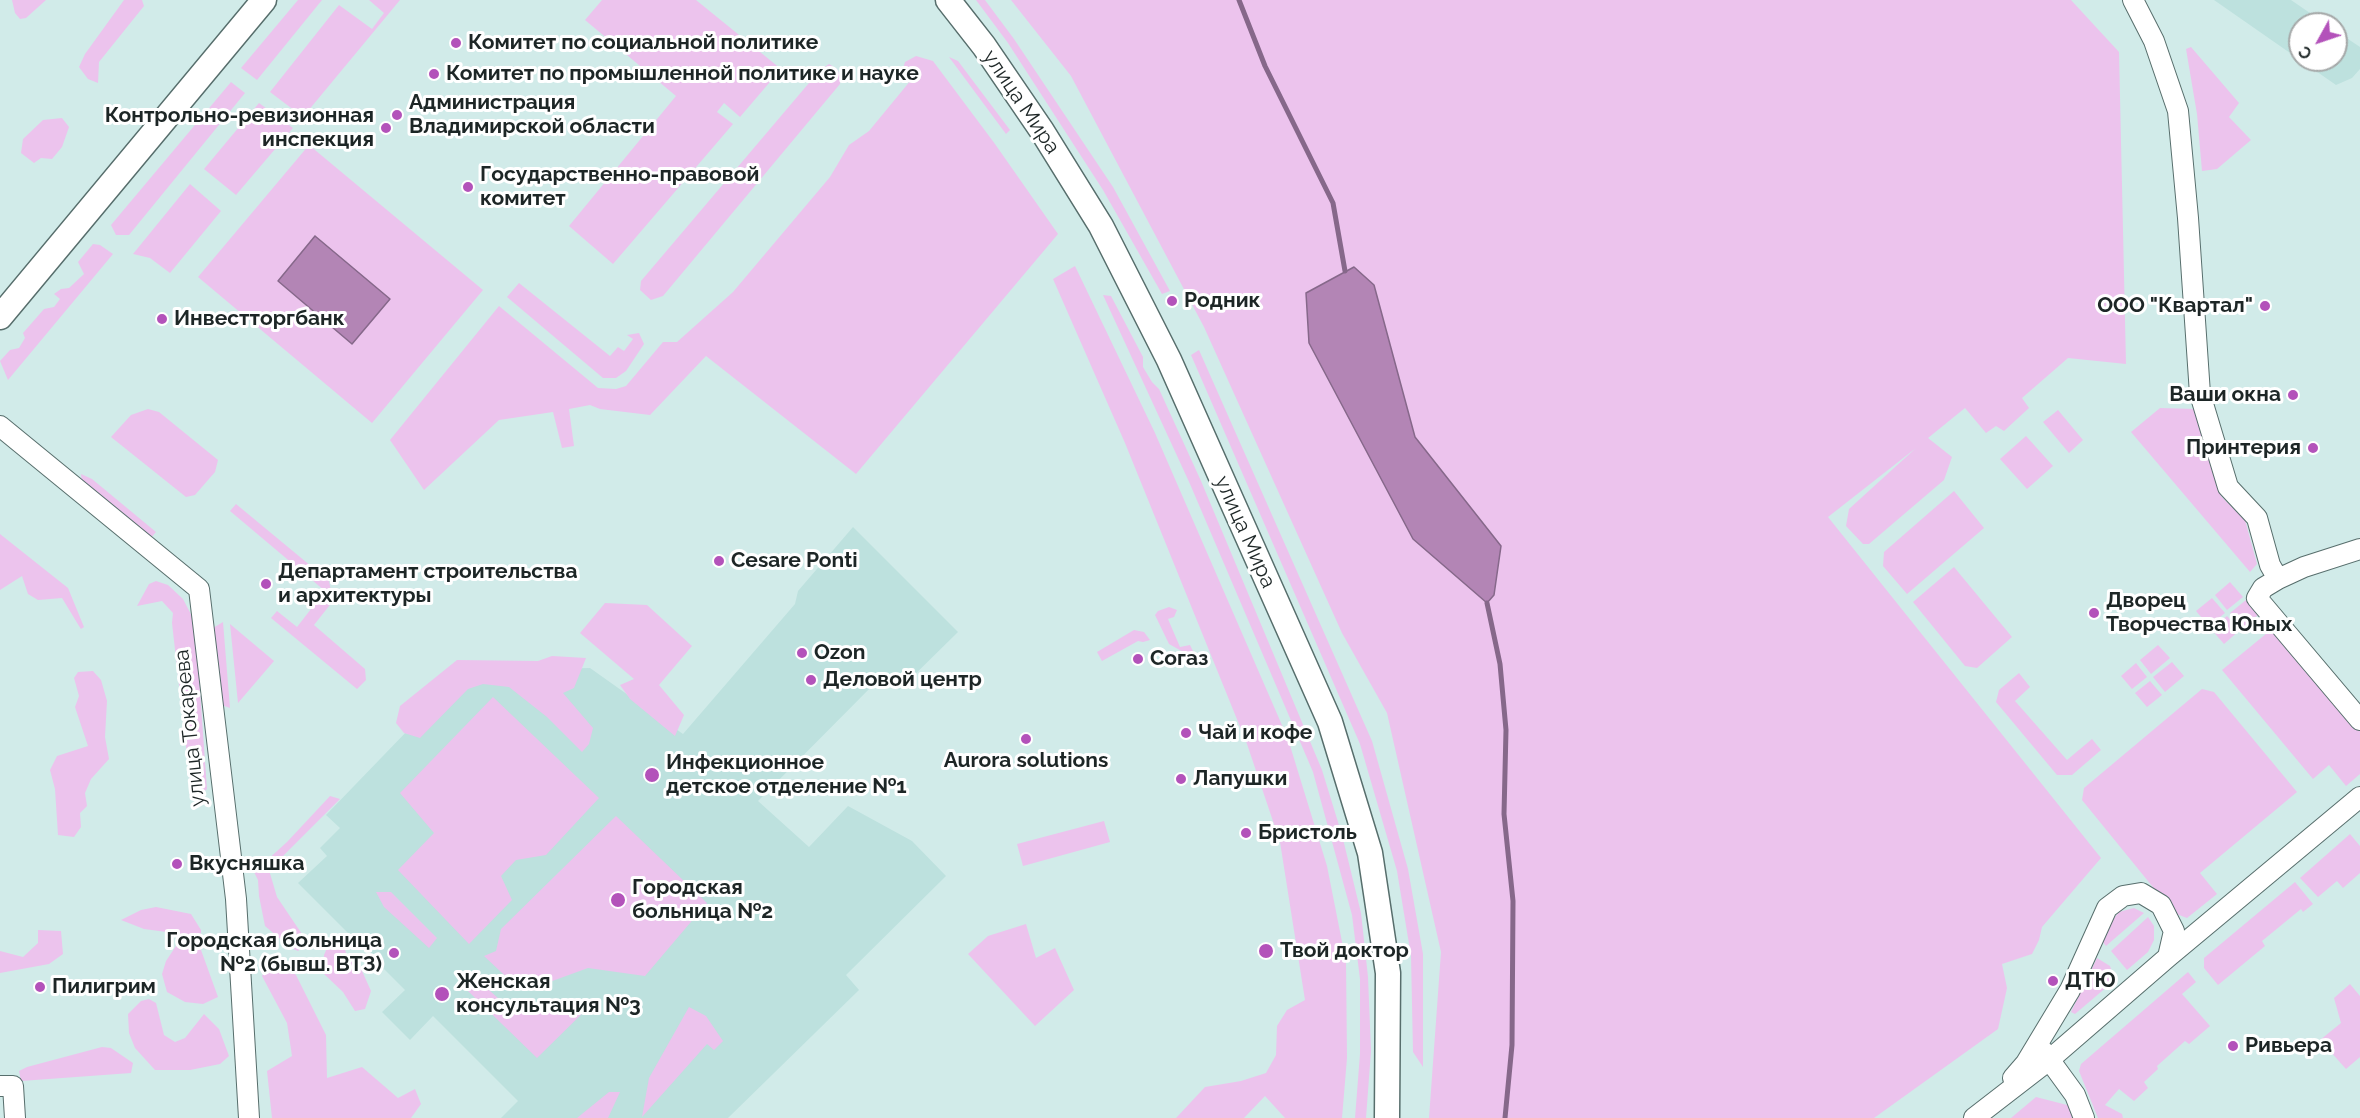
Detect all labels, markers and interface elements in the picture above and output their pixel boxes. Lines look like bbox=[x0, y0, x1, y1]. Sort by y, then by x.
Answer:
north arrow bbox=[2288, 12, 2348, 72]
place label: Комитет по социальной политике bbox=[468, 30, 818, 56]
marker: Комитет по социальной политике bbox=[449, 36, 463, 50]
text: С bbox=[2295, 42, 2316, 63]
street label: улица Мира bbox=[977, 45, 1065, 159]
place label: Комитет по промышленной политике и науке bbox=[446, 61, 919, 87]
marker: Комитет по промышленной политике и науке bbox=[427, 67, 441, 81]
place label: Администрация Владимирской области bbox=[409, 90, 655, 140]
place label: Контрольно-ревизионная инспекция bbox=[105, 103, 374, 153]
marker: Администрация Владимирской области bbox=[390, 108, 404, 122]
marker: Контрольно-ревизионная инспекция bbox=[379, 121, 393, 135]
place label: Государственно-правовой комитет bbox=[480, 162, 759, 212]
marker: Государственно-правовой комитет bbox=[461, 180, 475, 194]
place label: Родник bbox=[1184, 288, 1261, 314]
place label: ООО "Квартал" bbox=[2097, 293, 2253, 319]
marker: Родник bbox=[1165, 294, 1179, 308]
marker: ООО "Квартал" bbox=[2258, 299, 2272, 313]
place label: Инвестторгбанк bbox=[174, 306, 345, 332]
marker: Инвестторгбанк bbox=[155, 312, 169, 326]
place label: Ваши окна bbox=[2169, 382, 2281, 408]
marker: Ваши окна bbox=[2286, 388, 2300, 402]
place label: Принтерия bbox=[2186, 435, 2301, 461]
marker: Принтерия bbox=[2306, 441, 2320, 455]
street label: улица Мира bbox=[1209, 472, 1281, 592]
place label: Cesare Ponti bbox=[731, 548, 858, 574]
marker: Cesare Ponti bbox=[712, 554, 726, 568]
place label: Департамент строительства и архитектуры bbox=[278, 559, 578, 609]
marker: Департамент строительства и архитектуры bbox=[259, 577, 273, 591]
place label: Дворец Творчества Юных bbox=[2106, 588, 2292, 638]
marker: Дворец Творчества Юных bbox=[2087, 606, 2101, 620]
place label: Ozon bbox=[814, 640, 865, 666]
marker: Ozon bbox=[795, 646, 809, 660]
place label: Согаз bbox=[1150, 646, 1208, 672]
street label: улица Токарева bbox=[169, 648, 211, 808]
marker: Согаз bbox=[1131, 652, 1145, 666]
place label: Деловой центр bbox=[823, 667, 982, 693]
marker: Деловой центр bbox=[804, 673, 818, 687]
place label: Чай и кофе bbox=[1198, 720, 1312, 746]
marker: Чай и кофе bbox=[1179, 726, 1193, 740]
marker: Aurora solutions bbox=[1019, 732, 1033, 746]
place label: Aurora solutions bbox=[944, 748, 1108, 774]
place label: Инфекционное детское отделение №1 bbox=[666, 750, 907, 800]
marker: Инфекционное детское отделение №1 bbox=[643, 766, 661, 784]
place label: Лапушки bbox=[1193, 766, 1287, 792]
marker: Лапушки bbox=[1174, 772, 1188, 786]
place label: Бристоль bbox=[1258, 820, 1357, 846]
marker: Бристоль bbox=[1239, 826, 1253, 840]
place label: Вкусняшка bbox=[189, 851, 305, 877]
marker: Вкусняшка bbox=[170, 857, 184, 871]
place label: Городская больница №2 bbox=[632, 875, 773, 925]
marker: Городская больница №2 bbox=[609, 891, 627, 909]
place label: Городская больница №2 (бывш. ВТЗ) bbox=[166, 928, 382, 978]
place label: Твой доктор bbox=[1280, 938, 1409, 964]
marker: Твой доктор bbox=[1257, 942, 1275, 960]
marker: Городская больница №2 (бывш. ВТЗ) bbox=[387, 946, 401, 960]
place label: ДТЮ bbox=[2065, 968, 2116, 994]
place label: Женская консультация №3 bbox=[456, 969, 641, 1019]
place label: Пилигрим bbox=[52, 974, 156, 1000]
marker: ДТЮ bbox=[2046, 974, 2060, 988]
marker: Пилигрим bbox=[33, 980, 47, 994]
marker: Женская консультация №3 bbox=[433, 985, 451, 1003]
place label: Ривьера bbox=[2245, 1033, 2332, 1059]
marker: Ривьера bbox=[2226, 1039, 2240, 1053]

